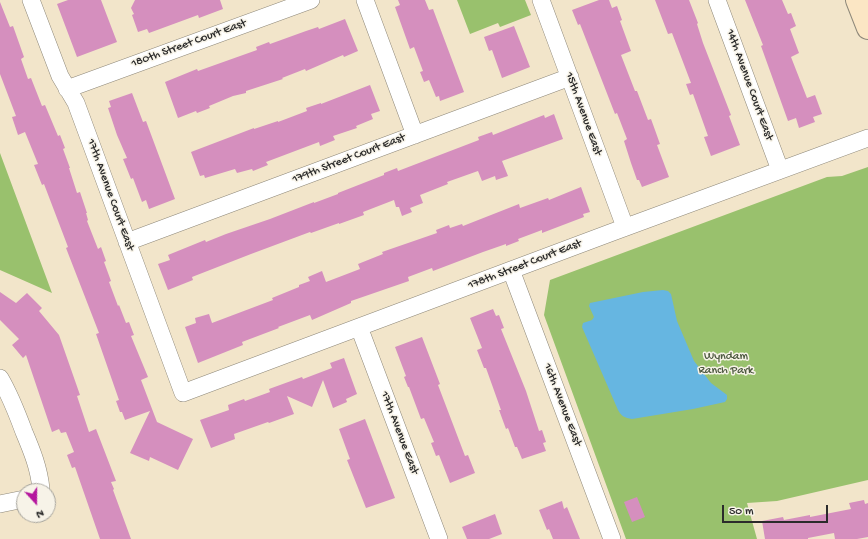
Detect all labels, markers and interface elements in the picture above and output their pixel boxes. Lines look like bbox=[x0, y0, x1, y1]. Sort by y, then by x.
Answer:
street label: 180th Street Court East bbox=[130, 17, 248, 71]
street label: 14th Avenue Court East bbox=[722, 27, 776, 143]
street label: 15th Avenue East bbox=[561, 70, 605, 158]
street label: 179th Street Court East bbox=[290, 131, 408, 187]
street label: 17th Avenue Court East bbox=[83, 137, 137, 253]
street label: 178th Street Court East bbox=[466, 237, 584, 293]
park label: Wyndam Ranch Park bbox=[699, 350, 753, 378]
street label: 16th Avenue East bbox=[540, 362, 584, 448]
street label: 17th Avenue East bbox=[377, 390, 421, 476]
north arrow bbox=[16, 483, 56, 523]
scale bar bbox=[724, 497, 830, 523]
text: 50 m bbox=[729, 505, 754, 519]
text: N bbox=[34, 506, 45, 520]

